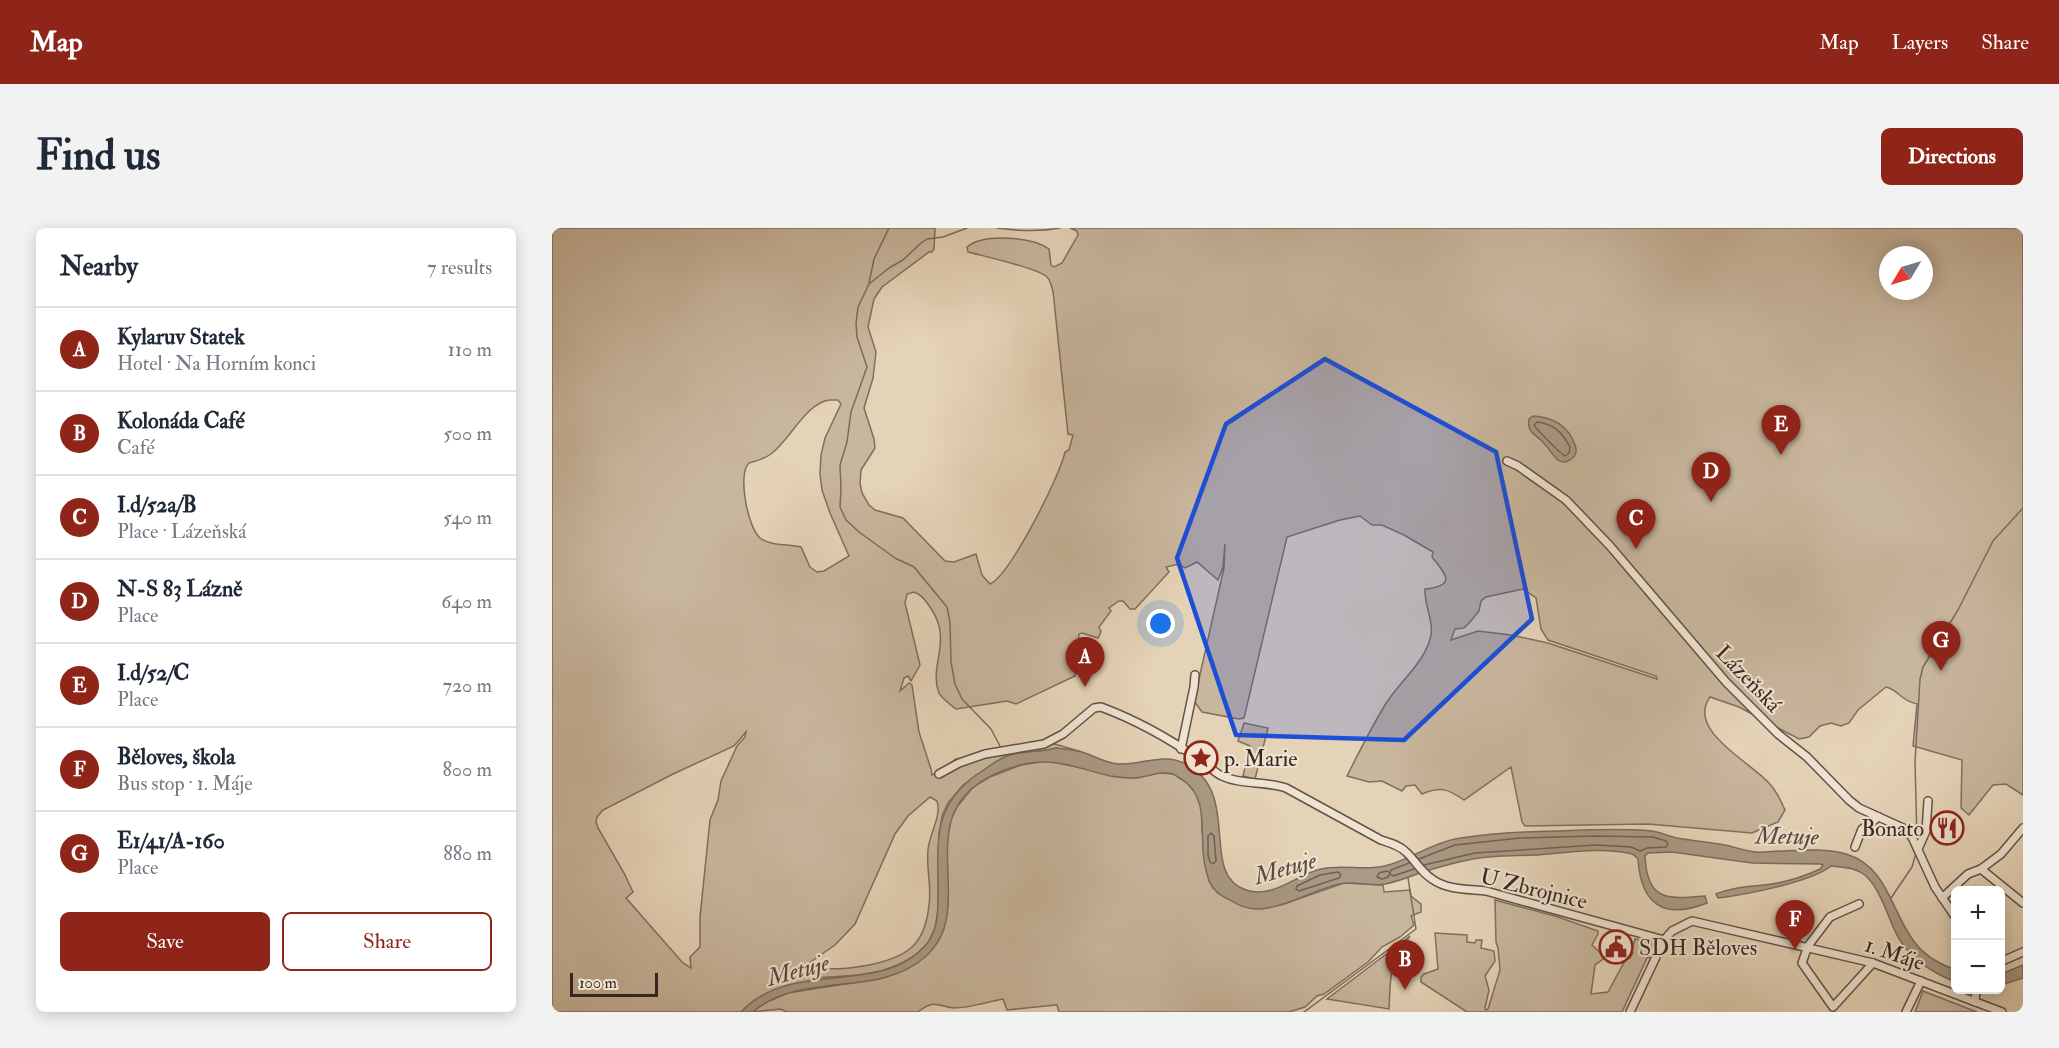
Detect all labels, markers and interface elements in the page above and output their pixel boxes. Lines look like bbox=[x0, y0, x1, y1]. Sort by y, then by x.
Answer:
text: Map bbox=[30, 25, 83, 60]
text: Map bbox=[1819, 29, 1859, 56]
text: Layers bbox=[1892, 29, 1948, 56]
text: Share bbox=[1981, 29, 2029, 56]
button: Directions bbox=[1881, 128, 2023, 185]
text: Find us bbox=[36, 130, 160, 182]
north arrow bbox=[1879, 246, 1933, 300]
text: Nearby bbox=[60, 251, 138, 283]
text: 7 results bbox=[427, 255, 492, 280]
text: Kylaruv Statek bbox=[117, 323, 245, 351]
text: A bbox=[73, 337, 86, 362]
text: 110 m bbox=[448, 337, 492, 362]
text: Hotel · Na Horním konci bbox=[117, 351, 316, 376]
pin: E bbox=[1762, 406, 1800, 455]
text: Kolonáda Café bbox=[117, 407, 245, 435]
text: B bbox=[73, 421, 86, 446]
text: 500 m bbox=[443, 421, 492, 446]
text: Café bbox=[117, 435, 155, 460]
pin: D bbox=[1692, 452, 1730, 502]
text: I.d/52a/B bbox=[117, 491, 197, 519]
pin: C bbox=[1616, 500, 1656, 549]
text: C bbox=[72, 505, 87, 530]
text: 540 m bbox=[443, 505, 492, 530]
text: Place · Lázeňská bbox=[117, 519, 246, 544]
text: N-S 83 Lázně bbox=[117, 575, 242, 603]
text: D bbox=[71, 589, 88, 614]
text: 640 m bbox=[441, 589, 492, 614]
text: Place bbox=[117, 603, 158, 628]
your location bbox=[1146, 609, 1175, 638]
pin: G bbox=[1922, 622, 1960, 671]
pin: A bbox=[1066, 638, 1104, 687]
street label: Lázeňská bbox=[1709, 639, 1788, 719]
text: I.d/52/C bbox=[117, 659, 189, 687]
text: E bbox=[72, 673, 87, 698]
text: 720 m bbox=[443, 673, 492, 698]
text: Place bbox=[117, 687, 158, 712]
place icon: p. Marie bbox=[1183, 740, 1219, 776]
text: Běloves, škola bbox=[117, 743, 235, 771]
place label: p. Marie bbox=[1223, 745, 1297, 774]
text: F bbox=[73, 757, 86, 782]
text: 800 m bbox=[442, 757, 492, 782]
text: Bus stop · 1. Máje bbox=[117, 771, 253, 796]
restaurant icon: Bonato bbox=[1929, 810, 1965, 846]
place label: Bonato bbox=[1861, 815, 1924, 843]
water label: Metuje bbox=[1753, 820, 1820, 853]
text: E1/41/A-160 bbox=[117, 827, 225, 855]
text: G bbox=[71, 841, 88, 866]
text: 880 m bbox=[443, 841, 492, 866]
water label: Metuje bbox=[1249, 845, 1321, 893]
text: Place bbox=[117, 855, 158, 880]
street label: U Zbrojnice bbox=[1477, 862, 1590, 916]
map controls bbox=[1951, 886, 2005, 994]
button: + bbox=[1951, 886, 2005, 940]
pin: F bbox=[1776, 900, 1814, 950]
button: Save bbox=[60, 912, 270, 971]
button: Share bbox=[282, 912, 492, 971]
public building icon: SDH Běloves bbox=[1598, 929, 1634, 965]
street label: 1. Máje bbox=[1861, 931, 1928, 977]
place label: SDH Běloves bbox=[1639, 934, 1757, 962]
pin: B bbox=[1386, 940, 1424, 990]
button: − bbox=[1951, 940, 2005, 994]
water label: Metuje bbox=[762, 947, 834, 994]
scale bar bbox=[570, 970, 658, 998]
text: 100 m bbox=[579, 973, 617, 993]

